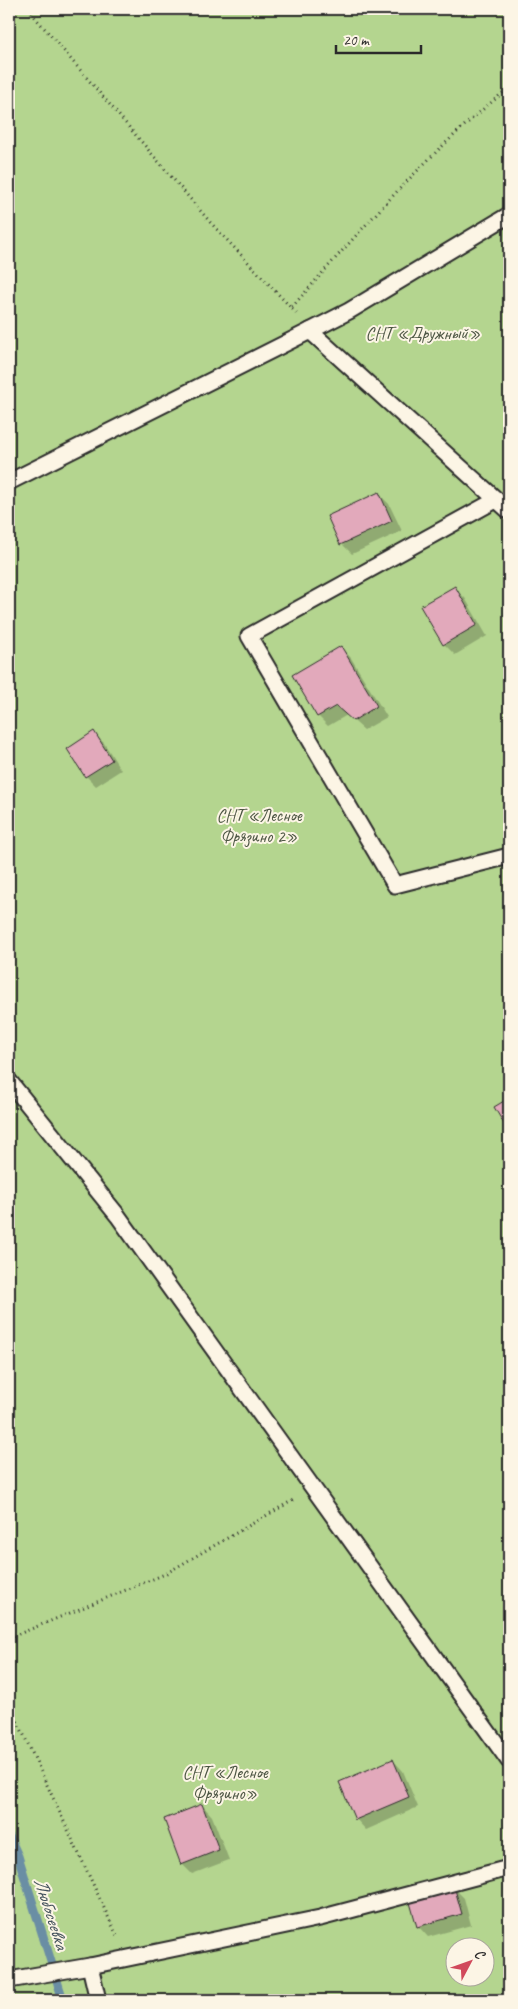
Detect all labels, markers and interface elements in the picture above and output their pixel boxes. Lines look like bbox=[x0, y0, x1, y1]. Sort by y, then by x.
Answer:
scale bar bbox=[336, 22, 420, 54]
text: 20 m bbox=[343, 31, 370, 50]
park label: СНТ «Дружный» bbox=[366, 322, 481, 344]
park label: СНТ «Лесное Фрязино 2» bbox=[216, 804, 303, 848]
park label: СНТ «Лесное Фрязино» bbox=[182, 1761, 269, 1805]
water label: Любосеевка bbox=[28, 1875, 75, 1954]
north arrow bbox=[446, 1936, 496, 1986]
text: С bbox=[471, 1946, 489, 1964]

